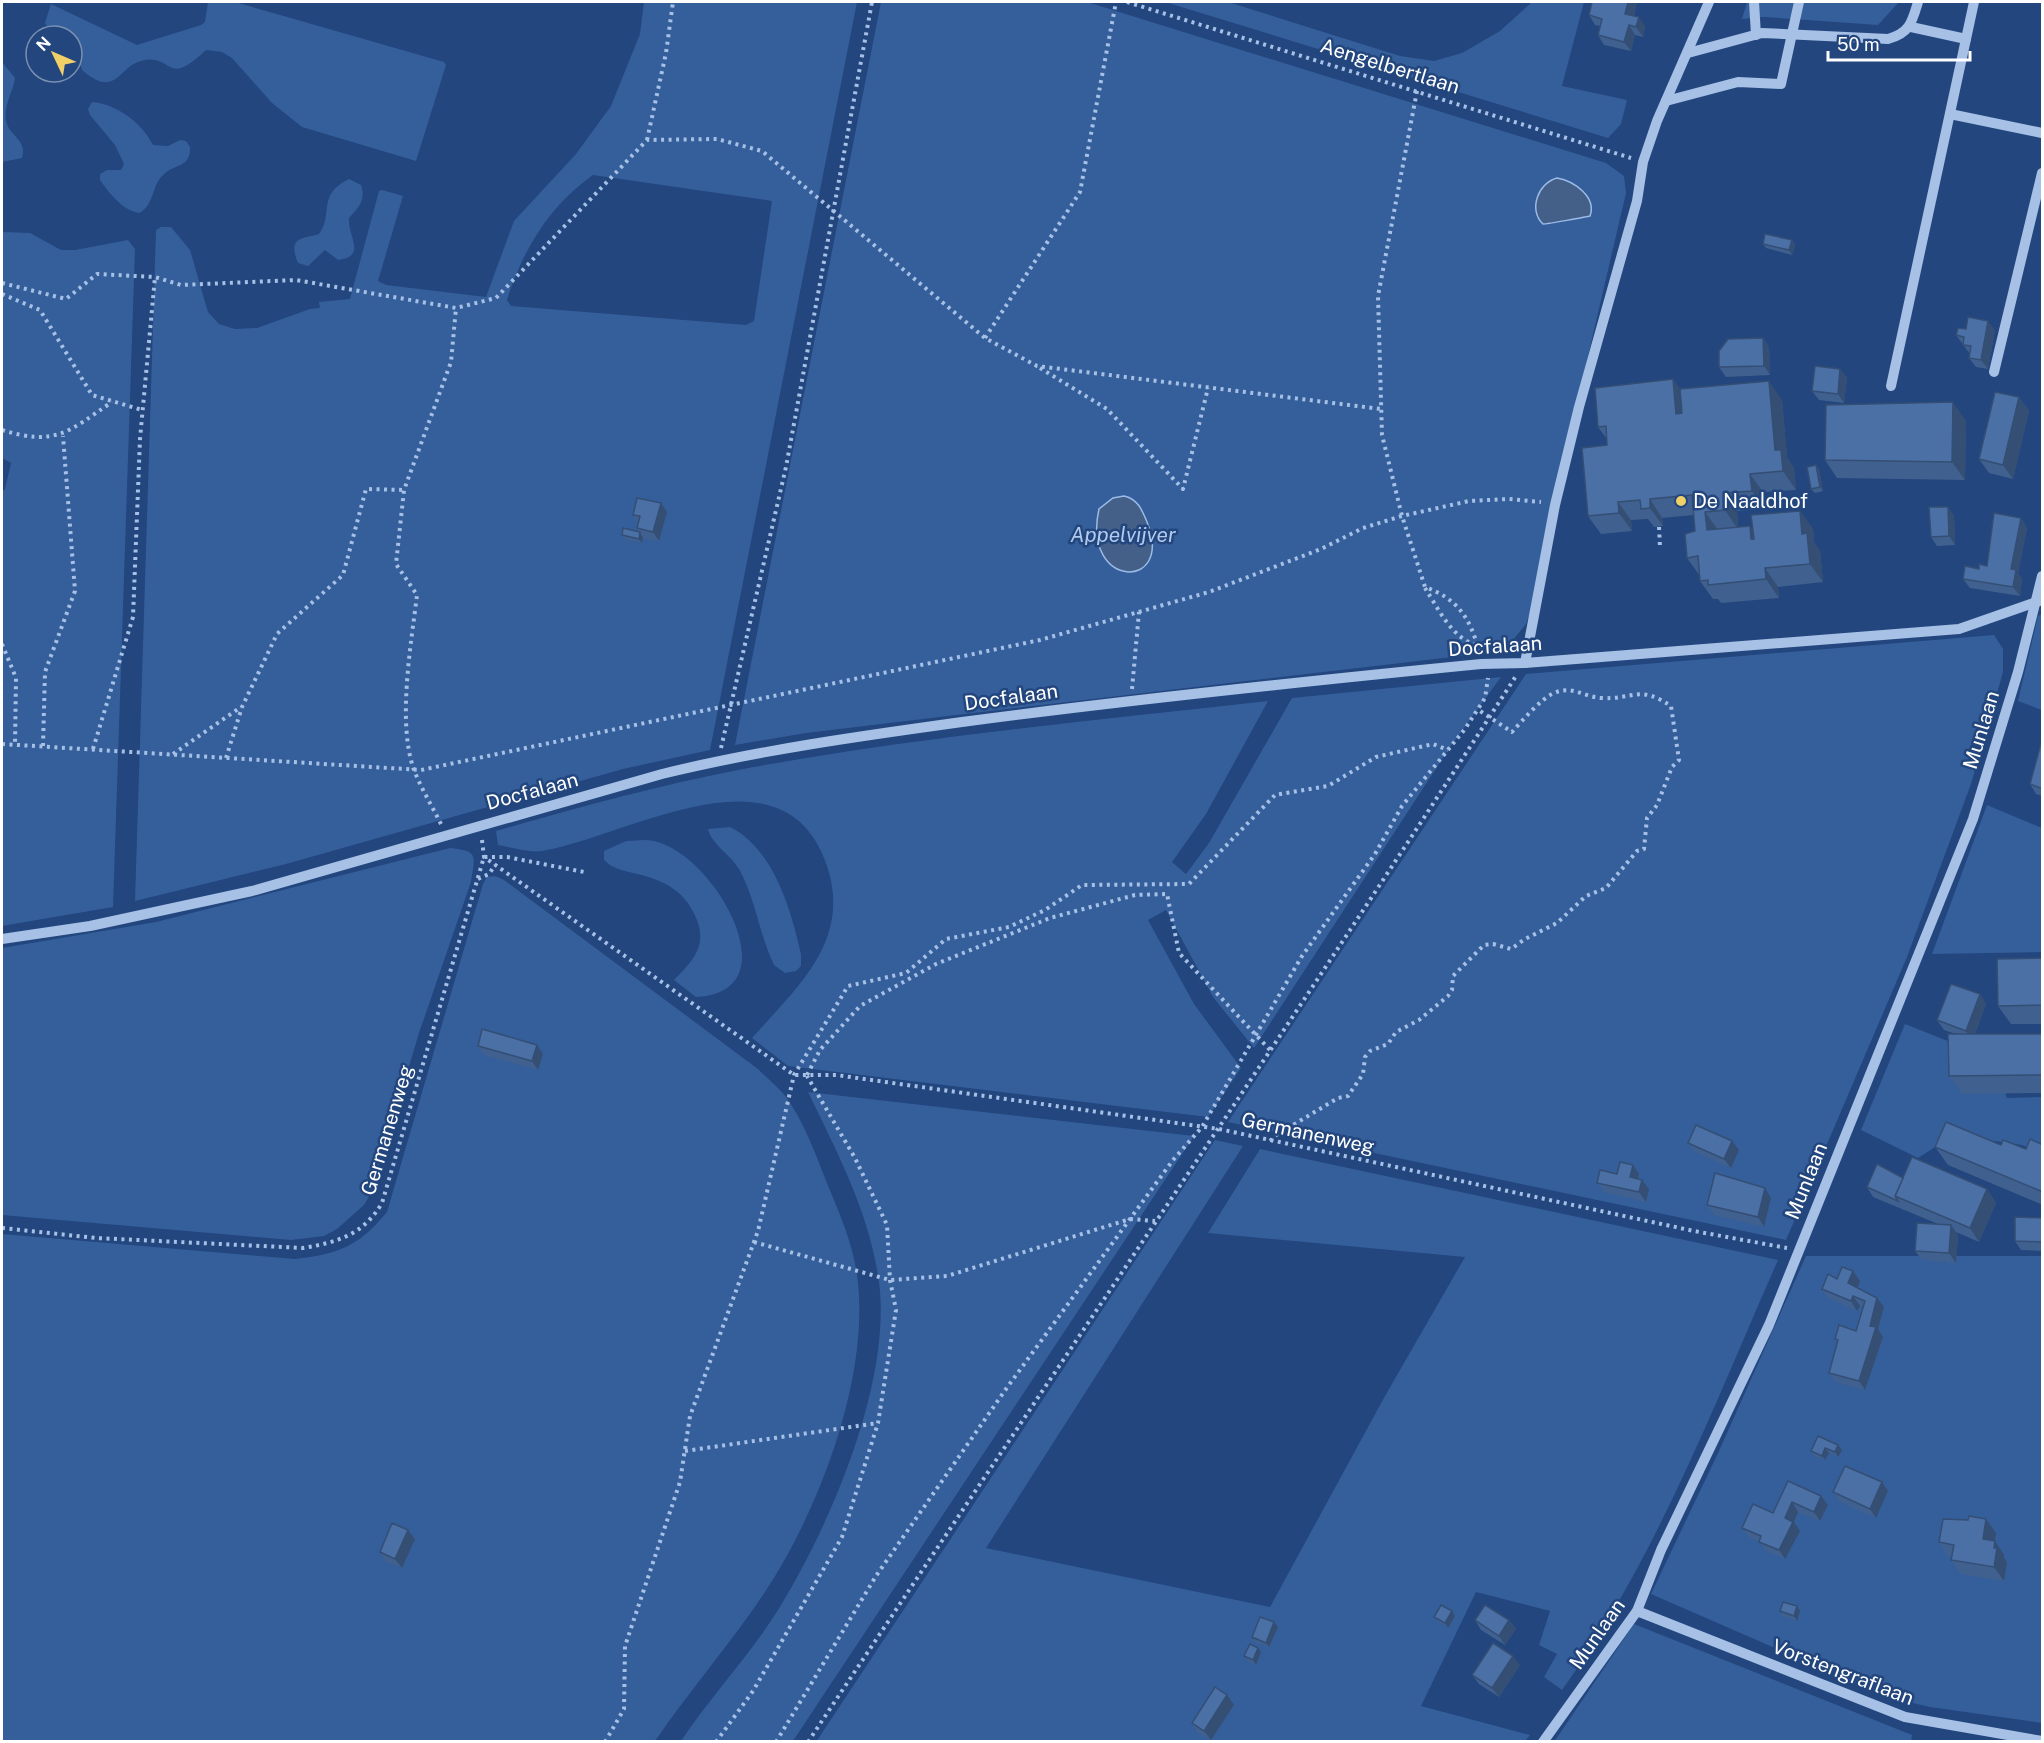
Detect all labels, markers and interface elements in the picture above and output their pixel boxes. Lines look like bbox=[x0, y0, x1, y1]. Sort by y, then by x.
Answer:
north arrow bbox=[24, 24, 84, 84]
scale bar bbox=[1828, 24, 1970, 62]
text: N bbox=[32, 33, 55, 55]
street label: Aengelbertlaan bbox=[1317, 33, 1463, 99]
text: 50 m bbox=[1837, 34, 1880, 55]
place label: De Naaldhof bbox=[1693, 489, 1808, 513]
marker: De Naaldhof bbox=[1674, 494, 1688, 508]
water label: Appelvijver bbox=[1070, 522, 1177, 547]
street label: Docfalaan bbox=[1447, 631, 1543, 661]
street label: Docfalaan bbox=[963, 679, 1059, 715]
street label: Munlaan bbox=[1958, 688, 2004, 772]
street label: Docfalaan bbox=[483, 767, 581, 815]
street label: Germanenweg bbox=[356, 1062, 418, 1198]
street label: Germanenweg bbox=[1239, 1107, 1377, 1159]
street label: Munlaan bbox=[1780, 1139, 1832, 1223]
street label: Munlaan bbox=[1564, 1594, 1630, 1674]
street label: Vorstengraflaan bbox=[1769, 1634, 1917, 1710]

